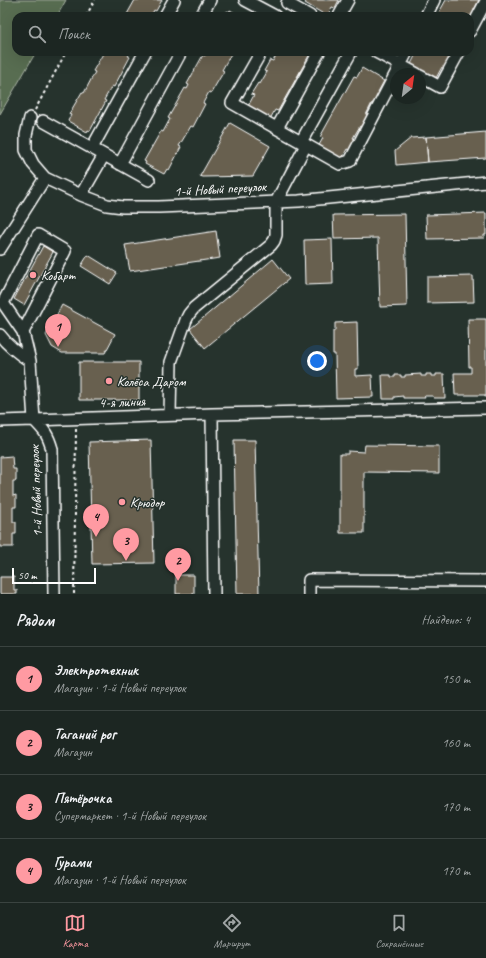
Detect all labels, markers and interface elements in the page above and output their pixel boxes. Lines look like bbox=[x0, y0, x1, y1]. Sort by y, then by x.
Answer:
search box bbox=[12, 12, 474, 56]
icon: search bbox=[26, 23, 48, 45]
text: Поиск bbox=[58, 25, 90, 44]
north arrow bbox=[390, 68, 426, 104]
street label: 1-й Новый переулок bbox=[174, 178, 268, 200]
place label: Кобарт bbox=[41, 267, 76, 284]
marker: Кобарт bbox=[28, 270, 38, 280]
pin: 1 bbox=[45, 314, 71, 347]
your location bbox=[307, 351, 327, 371]
place label: Колёса Даром bbox=[117, 373, 187, 390]
marker: Колёса Даром bbox=[104, 376, 114, 386]
street label: 4-я линия bbox=[99, 393, 146, 411]
street label: 1-й Новый переулок bbox=[26, 443, 46, 537]
place label: Крюдор bbox=[130, 494, 165, 511]
marker: Крюдор bbox=[117, 497, 127, 507]
pin: 4 bbox=[83, 504, 109, 537]
pin: 3 bbox=[113, 528, 139, 561]
pin: 2 bbox=[165, 548, 191, 581]
scale bar bbox=[12, 566, 96, 585]
text: 50 m bbox=[18, 568, 37, 582]
text: Рядом bbox=[16, 610, 54, 631]
text: Найдено: 4 bbox=[422, 612, 470, 628]
text: Электротехник bbox=[54, 661, 138, 680]
text: 1 bbox=[26, 671, 32, 687]
text: 150 m bbox=[442, 671, 470, 687]
text: Магазин · 1-й Новый переулок bbox=[54, 680, 186, 696]
text: Таганий рог bbox=[54, 725, 116, 744]
text: 2 bbox=[26, 735, 32, 751]
text: 160 m bbox=[442, 735, 470, 751]
text: Магазин bbox=[54, 744, 92, 760]
text: Пятёрочка bbox=[54, 789, 111, 808]
text: 3 bbox=[26, 799, 32, 815]
text: 170 m bbox=[442, 799, 470, 815]
text: Супермаркет · 1-й Новый переулок bbox=[54, 808, 206, 824]
text: Гурами bbox=[54, 853, 91, 872]
text: 4 bbox=[26, 863, 32, 879]
text: 170 m bbox=[442, 863, 470, 879]
text: Магазин · 1-й Новый переулок bbox=[54, 872, 186, 888]
tab: Карта bbox=[63, 912, 88, 950]
tab: Маршрут bbox=[214, 912, 250, 950]
tab: Сохранённые bbox=[375, 912, 423, 950]

